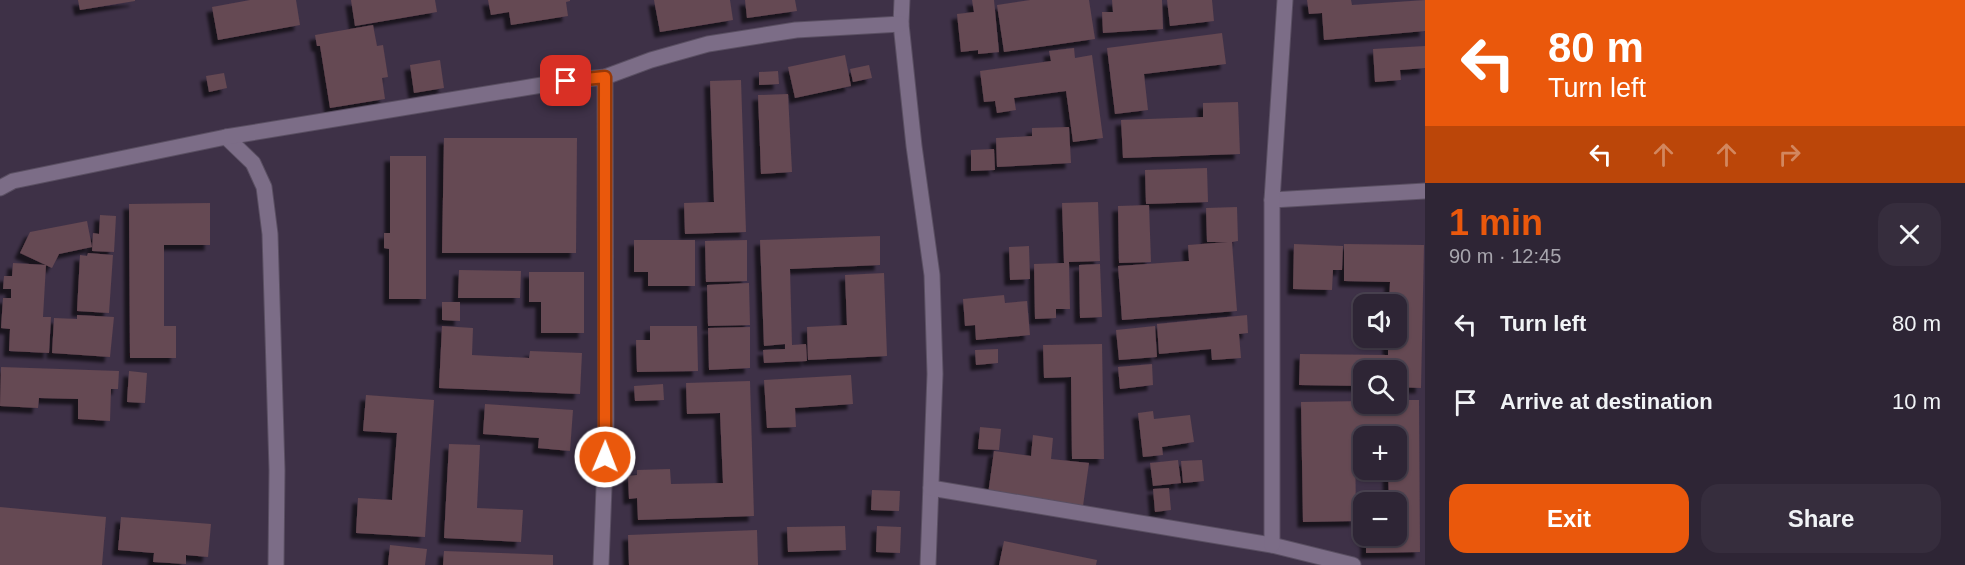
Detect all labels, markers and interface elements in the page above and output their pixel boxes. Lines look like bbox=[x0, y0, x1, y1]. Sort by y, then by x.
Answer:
icon: left bbox=[1449, 24, 1527, 102]
text: 80 m bbox=[1548, 24, 1644, 71]
pin bbox=[540, 55, 591, 106]
icon: arrive bbox=[549, 64, 582, 97]
text: Turn left bbox=[1548, 73, 1646, 103]
icon: left bbox=[1584, 138, 1617, 171]
icon: ahead bbox=[1647, 138, 1680, 171]
icon: ahead bbox=[1710, 138, 1743, 171]
icon: right bbox=[1773, 138, 1806, 171]
text: 1 min bbox=[1449, 202, 1543, 243]
button: close bbox=[1878, 203, 1941, 266]
text: 90 m · 12:45 bbox=[1449, 245, 1561, 267]
map controls bbox=[1353, 294, 1407, 546]
button: sound bbox=[1353, 294, 1407, 348]
icon: left bbox=[1449, 308, 1482, 341]
text: Turn left bbox=[1500, 311, 1586, 336]
text: 80 m bbox=[1892, 311, 1941, 336]
button: search bbox=[1353, 360, 1407, 414]
icon: arrive bbox=[1449, 386, 1482, 419]
text: Arrive at destination bbox=[1500, 389, 1713, 414]
text: 10 m bbox=[1892, 389, 1941, 414]
position arrow bbox=[573, 425, 637, 489]
button: + bbox=[1353, 426, 1407, 480]
button: Exit bbox=[1449, 484, 1689, 553]
button: Share bbox=[1701, 484, 1941, 553]
button: − bbox=[1353, 492, 1407, 546]

